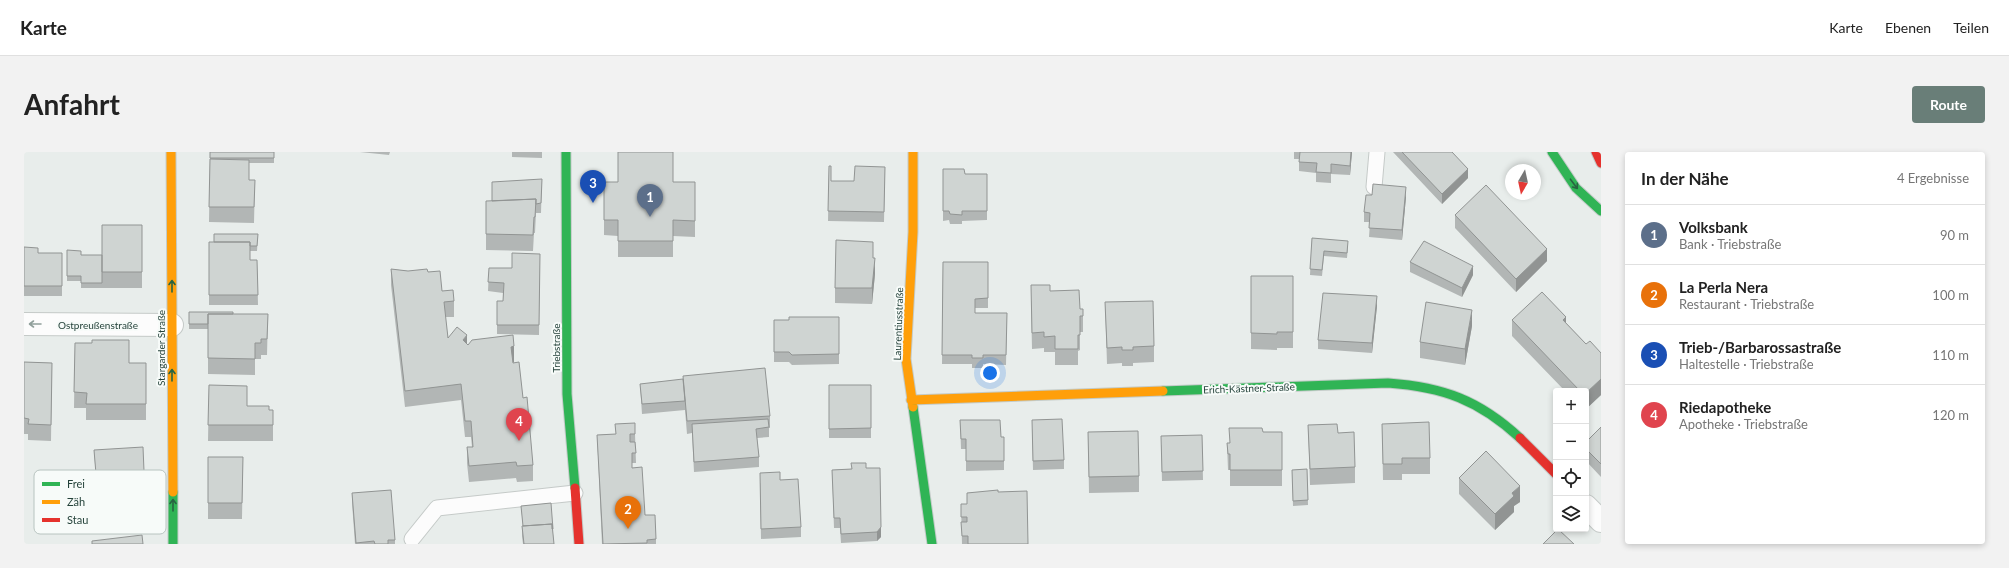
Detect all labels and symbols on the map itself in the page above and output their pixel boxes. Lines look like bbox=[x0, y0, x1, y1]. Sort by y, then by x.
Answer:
north arrow bbox=[1505, 164, 1541, 200]
pin: 3 bbox=[580, 170, 606, 203]
one-way arrow bbox=[1569, 179, 1578, 190]
pin: 1 bbox=[637, 184, 663, 217]
one-way arrow bbox=[168, 280, 176, 293]
street label: Laurentiusstraße bbox=[891, 287, 905, 361]
street label: Stargarder Straße bbox=[155, 310, 167, 386]
street label: Ostpreußenstraße bbox=[58, 319, 138, 331]
one-way arrow bbox=[29, 320, 42, 328]
street label: Triebstraße bbox=[550, 323, 562, 373]
your location bbox=[980, 363, 1000, 383]
one-way arrow bbox=[168, 369, 176, 382]
street label: Erich-Kästner-Straße bbox=[1203, 380, 1295, 396]
pin: 4 bbox=[506, 408, 532, 441]
legend bbox=[34, 470, 166, 534]
text: Frei bbox=[67, 477, 85, 490]
text: Zäh bbox=[67, 495, 85, 508]
pin: 2 bbox=[615, 496, 641, 529]
one-way arrow bbox=[169, 499, 177, 512]
text: Stau bbox=[67, 513, 88, 526]

